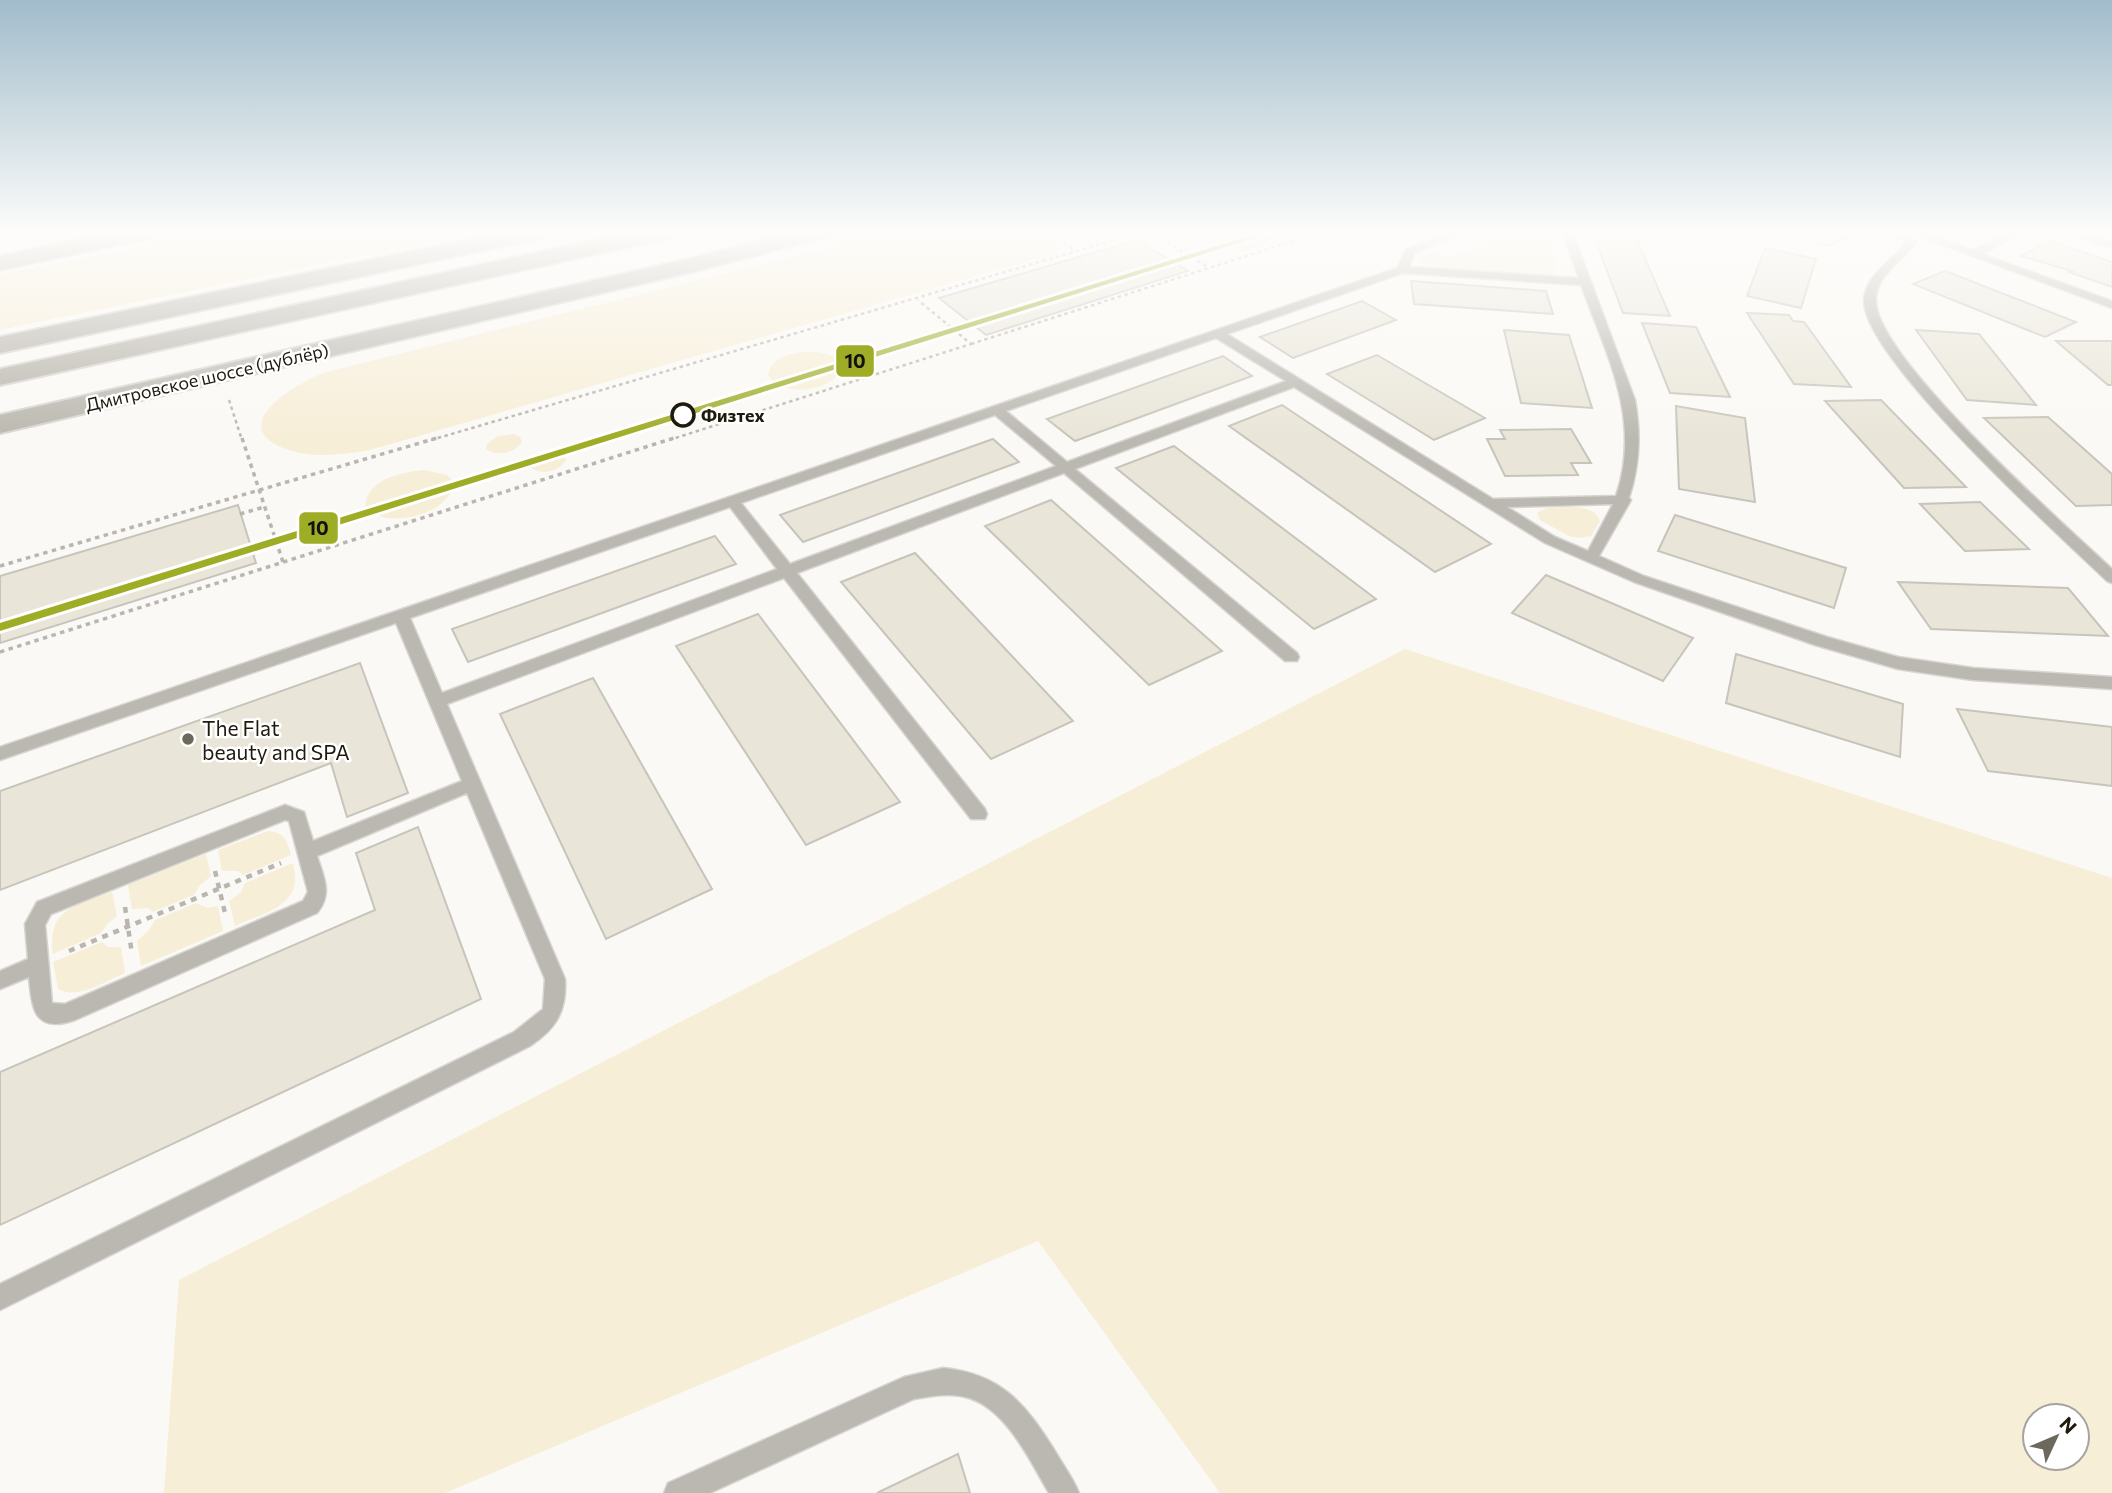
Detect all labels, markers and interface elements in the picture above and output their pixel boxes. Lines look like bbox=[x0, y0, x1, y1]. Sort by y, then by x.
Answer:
street label: Дмитровское шоссе (дублёр) bbox=[83, 338, 331, 416]
line badge: 10 bbox=[835, 344, 875, 378]
text: 10 bbox=[844, 349, 866, 372]
marker: Физтех bbox=[671, 403, 695, 427]
place label: Физтех bbox=[701, 404, 765, 426]
line badge: 10 bbox=[298, 511, 339, 545]
text: 10 bbox=[307, 516, 329, 539]
place label: The Flat beauty and SPA bbox=[202, 715, 350, 764]
marker: The Flat beauty and SPA bbox=[180, 731, 196, 747]
north arrow bbox=[2021, 1402, 2091, 1472]
text: N bbox=[2055, 1412, 2082, 1438]

